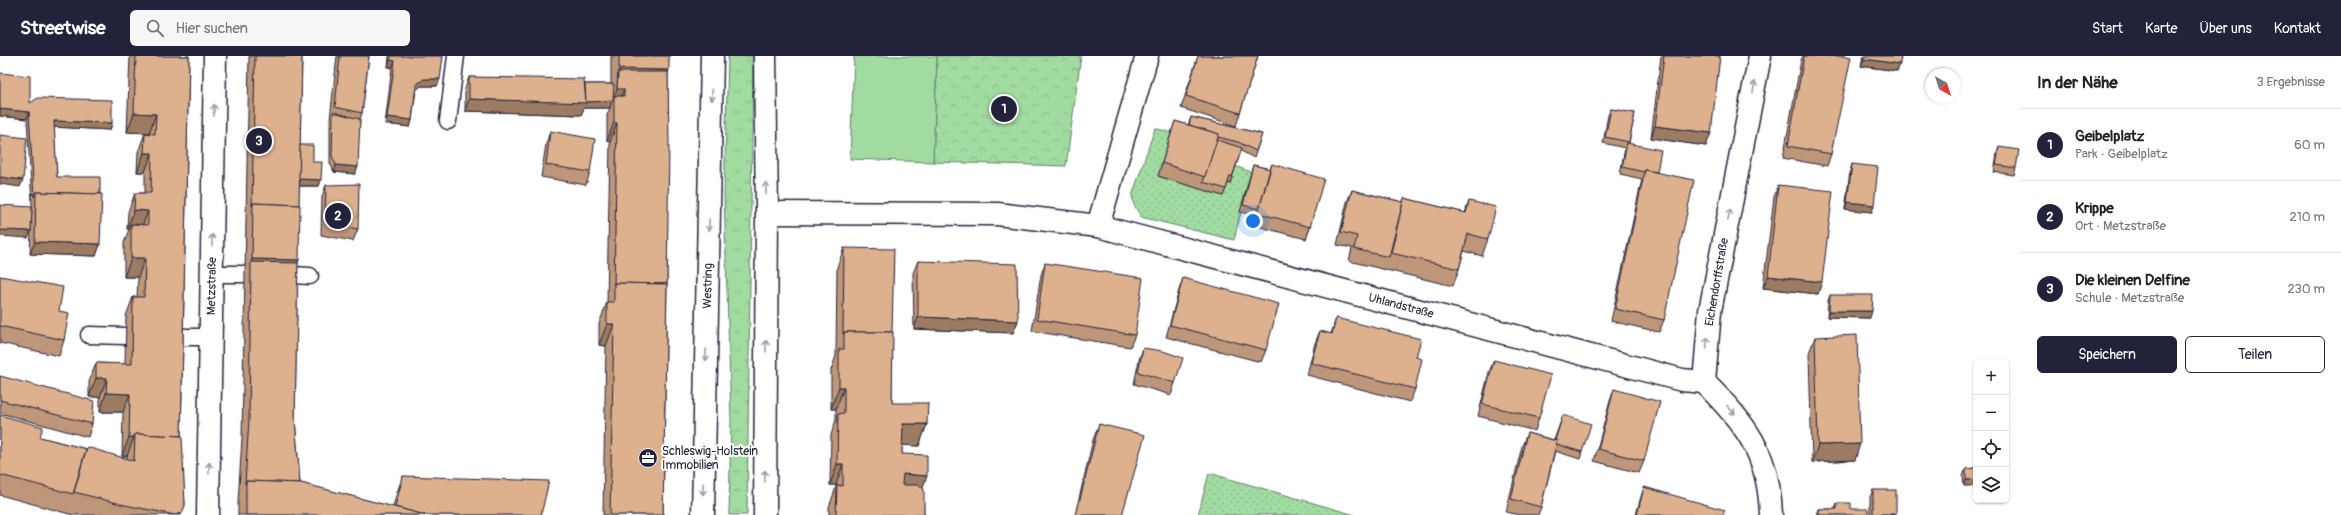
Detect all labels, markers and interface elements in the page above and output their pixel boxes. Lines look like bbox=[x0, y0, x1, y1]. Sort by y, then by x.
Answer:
search box bbox=[130, 10, 410, 46]
text: Streetwise bbox=[20, 16, 106, 40]
icon: search bbox=[144, 17, 166, 39]
text: Hier suchen bbox=[176, 19, 248, 38]
text: Start bbox=[2092, 20, 2123, 37]
text: Karte bbox=[2145, 20, 2177, 37]
text: Über uns bbox=[2199, 20, 2252, 37]
text: Kontakt bbox=[2274, 20, 2321, 37]
north arrow bbox=[1925, 68, 1961, 104]
text: In der Nähe bbox=[2037, 72, 2118, 93]
text: 3 Ergebnisse bbox=[2256, 74, 2325, 90]
one-way arrow bbox=[1751, 81, 1759, 94]
one-way arrow bbox=[708, 88, 715, 101]
pin: 1 bbox=[991, 94, 1017, 124]
one-way arrow bbox=[210, 104, 218, 117]
pin: 3 bbox=[246, 126, 272, 156]
text: Geibelplatz bbox=[2075, 127, 2144, 146]
text: 1 bbox=[2047, 137, 2053, 153]
text: 60 m bbox=[2294, 137, 2325, 153]
text: Park · Geibelplatz bbox=[2075, 146, 2168, 162]
one-way arrow bbox=[762, 182, 770, 195]
text: Krippe bbox=[2075, 199, 2114, 218]
pin: 2 bbox=[325, 201, 351, 231]
one-way arrow bbox=[1725, 209, 1733, 222]
text: 2 bbox=[2046, 209, 2054, 225]
text: 210 m bbox=[2289, 209, 2325, 225]
your location bbox=[1243, 211, 1263, 231]
one-way arrow bbox=[705, 218, 713, 231]
text: Ort · Metzstraße bbox=[2075, 218, 2166, 234]
one-way arrow bbox=[208, 234, 216, 247]
street label: Eichendorffstraße bbox=[1702, 237, 1732, 327]
street label: Metzstraße bbox=[204, 257, 220, 315]
street label: Westring bbox=[700, 263, 716, 309]
text: Die kleinen Delfine bbox=[2075, 271, 2190, 290]
text: 3 bbox=[2046, 281, 2054, 297]
text: 230 m bbox=[2288, 281, 2325, 297]
street label: Uhlandstraße bbox=[1367, 290, 1435, 322]
text: Schule · Metzstraße bbox=[2075, 290, 2184, 306]
button: Speichern bbox=[2037, 336, 2177, 373]
button: Teilen bbox=[2185, 336, 2325, 373]
one-way arrow bbox=[1704, 337, 1711, 350]
one-way arrow bbox=[762, 340, 770, 353]
one-way arrow bbox=[703, 348, 710, 361]
map controls bbox=[1973, 359, 2009, 503]
button: + bbox=[1973, 359, 2009, 395]
button: − bbox=[1973, 395, 2009, 431]
one-way arrow bbox=[1726, 405, 1736, 415]
button: locate bbox=[1973, 431, 2009, 467]
place label: Schleswig-Holstein Immobilien bbox=[662, 444, 758, 473]
office icon: Schleswig-Holstein Immobilien bbox=[637, 447, 659, 469]
one-way arrow bbox=[205, 462, 212, 475]
button: layers bbox=[1973, 467, 2009, 503]
one-way arrow bbox=[761, 470, 769, 483]
one-way arrow bbox=[700, 482, 707, 495]

